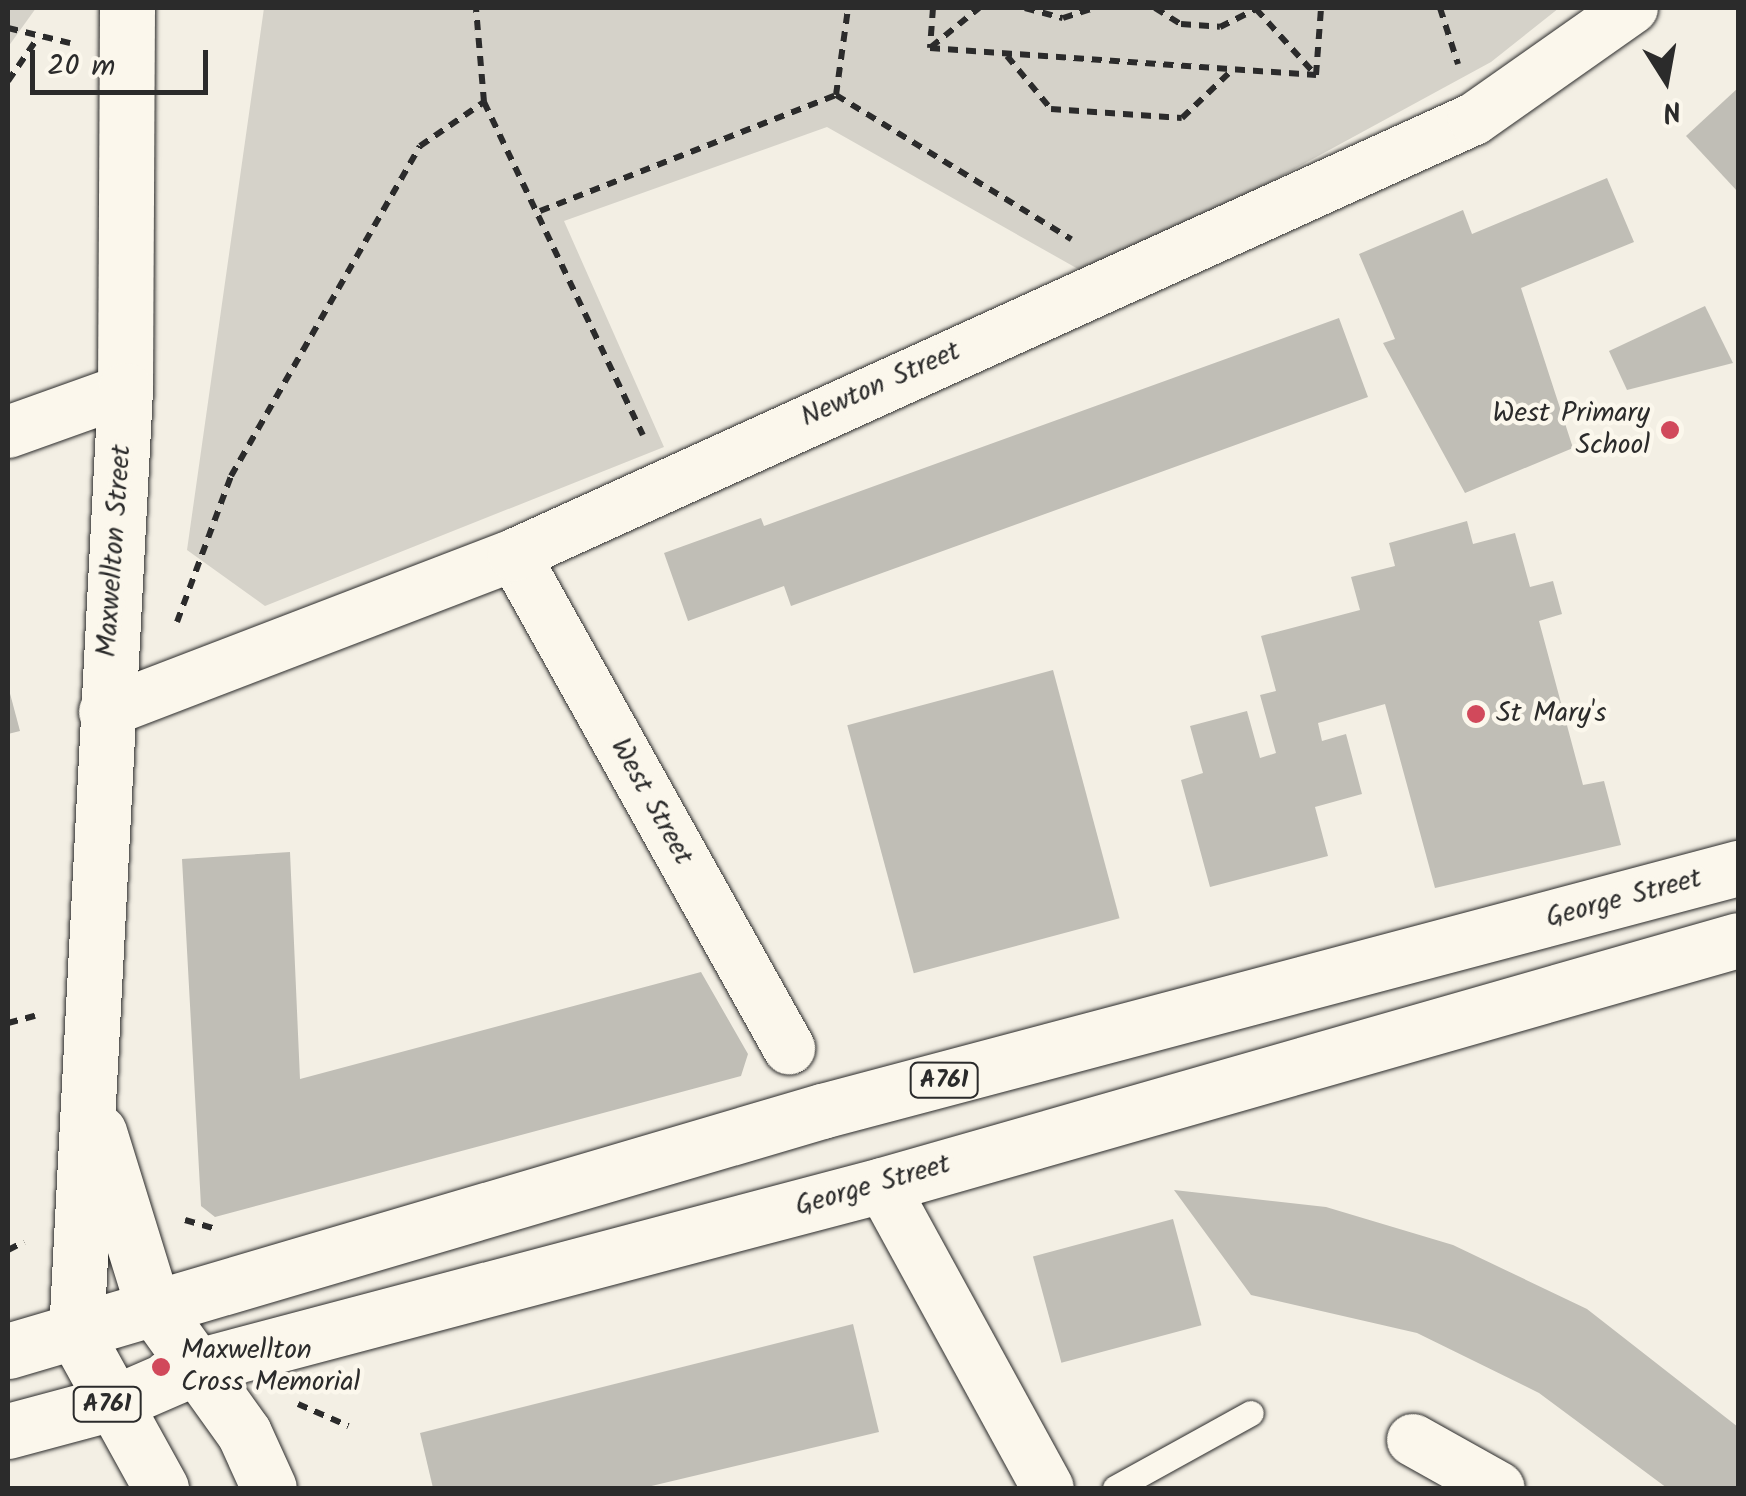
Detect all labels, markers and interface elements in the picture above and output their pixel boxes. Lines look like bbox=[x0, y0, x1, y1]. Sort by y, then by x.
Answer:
scale bar bbox=[35, 30, 212, 92]
north arrow bbox=[1616, 30, 1716, 130]
text: 20 m bbox=[47, 43, 115, 91]
text: N bbox=[1659, 86, 1685, 134]
street label: Newton Street bbox=[796, 335, 966, 435]
place label: West Primary School bbox=[1493, 397, 1650, 463]
marker: West Primary School bbox=[1659, 419, 1681, 441]
street label: Maxwellton Street bbox=[91, 444, 139, 658]
place label: St Mary's bbox=[1496, 697, 1607, 731]
marker: St Mary's bbox=[1465, 703, 1487, 725]
street label: West Street bbox=[602, 733, 700, 871]
street label: George Street bbox=[1542, 862, 1706, 936]
road number: A761 bbox=[909, 1060, 979, 1100]
street label: George Street bbox=[792, 1148, 954, 1224]
place label: Maxwellton Cross Memorial bbox=[181, 1334, 360, 1400]
marker: Maxwellton Cross Memorial bbox=[150, 1356, 172, 1378]
road number: A761 bbox=[72, 1384, 142, 1424]

